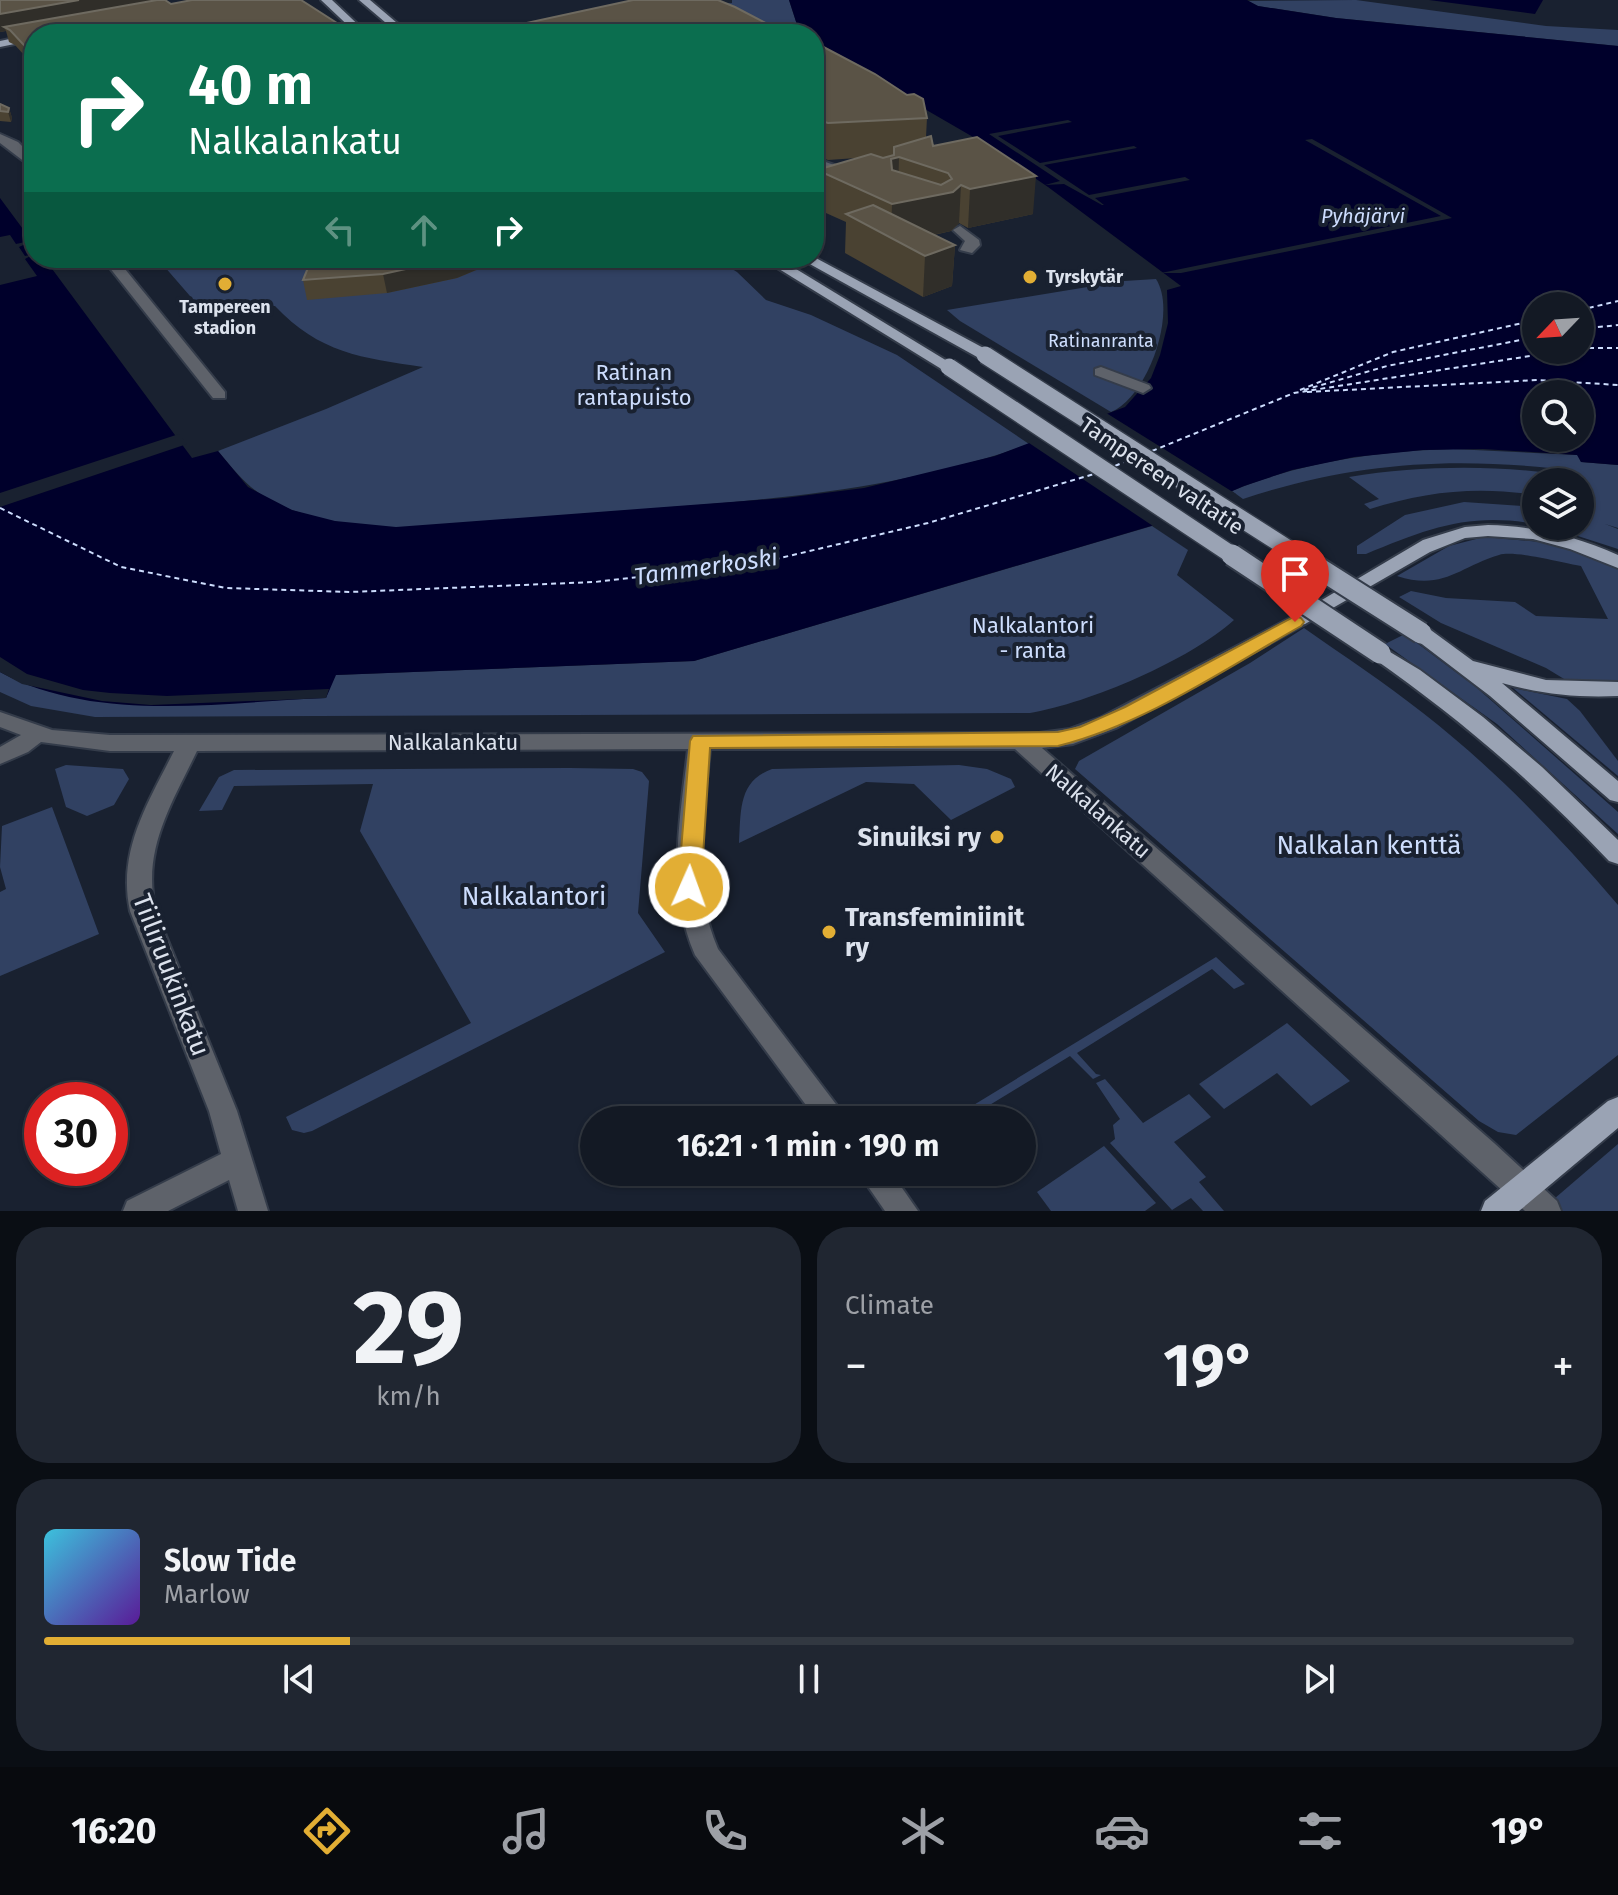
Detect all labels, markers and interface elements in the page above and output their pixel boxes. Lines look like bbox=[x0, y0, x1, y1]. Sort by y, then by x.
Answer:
text: 40 m bbox=[188, 52, 313, 119]
icon: right bbox=[56, 56, 160, 160]
text: Nalkalankatu bbox=[188, 120, 402, 164]
water label: Pyhäjärvi bbox=[1321, 204, 1405, 228]
icon: left bbox=[318, 208, 362, 252]
icon: ahead bbox=[402, 208, 446, 252]
icon: right bbox=[486, 208, 530, 252]
place label: Tyrskytär bbox=[1046, 266, 1124, 288]
marker: Tyrskytär bbox=[1021, 268, 1039, 286]
marker: Tampereen stadion bbox=[216, 275, 234, 293]
north arrow bbox=[1522, 292, 1594, 364]
map controls bbox=[1522, 292, 1594, 540]
place label: Tampereen stadion bbox=[179, 296, 271, 339]
park label: Ratinanranta bbox=[1048, 330, 1154, 352]
park label: Ratinan rantapuisto bbox=[576, 359, 692, 411]
button: search bbox=[1522, 380, 1594, 452]
street label: Tampereen valtatie bbox=[1075, 411, 1249, 541]
button: layers bbox=[1522, 468, 1594, 540]
pin bbox=[1261, 540, 1329, 622]
water label: Tammerkoski bbox=[632, 543, 780, 591]
icon: arrive bbox=[1273, 552, 1317, 596]
park label: Nalkalantori - ranta bbox=[972, 612, 1094, 664]
street label: Nalkalankatu bbox=[388, 729, 518, 756]
street label: Nalkalankatu bbox=[1040, 758, 1156, 864]
place label: Sinuiksi ry bbox=[857, 822, 982, 853]
marker: Sinuiksi ry bbox=[988, 828, 1006, 846]
park label: Nalkalan kenttä bbox=[1276, 830, 1462, 861]
position arrow bbox=[647, 845, 731, 929]
park label: Nalkalantori bbox=[462, 881, 606, 912]
street label: Tiiliruukinkatu bbox=[126, 890, 216, 1060]
place label: Transfeminiinit ry bbox=[845, 902, 1025, 963]
marker: Transfeminiinit ry bbox=[820, 923, 838, 941]
speed limit sign: 30 bbox=[24, 1082, 128, 1186]
text: 16:21 · 1 min · 190 m bbox=[677, 1128, 939, 1164]
text: 29 bbox=[353, 1266, 464, 1391]
text: Climate bbox=[845, 1290, 934, 1321]
text: 19° bbox=[1163, 1330, 1256, 1402]
text: − bbox=[845, 1340, 867, 1393]
text: + bbox=[1552, 1340, 1574, 1393]
text: km/h bbox=[376, 1381, 441, 1412]
text: Slow Tide bbox=[164, 1543, 296, 1579]
text: Marlow bbox=[164, 1579, 250, 1610]
icon: previous bbox=[277, 1657, 321, 1701]
icon: pause bbox=[787, 1657, 831, 1701]
icon: next bbox=[1297, 1657, 1341, 1701]
icon: directions bbox=[299, 1803, 355, 1859]
icon: music bbox=[498, 1803, 554, 1859]
icon: phone bbox=[697, 1803, 753, 1859]
icon: climate bbox=[895, 1803, 951, 1859]
icon: car bbox=[1094, 1803, 1150, 1859]
icon: filters bbox=[1292, 1803, 1348, 1859]
text: 16:20 bbox=[71, 1809, 157, 1853]
text: 19° bbox=[1491, 1809, 1547, 1853]

